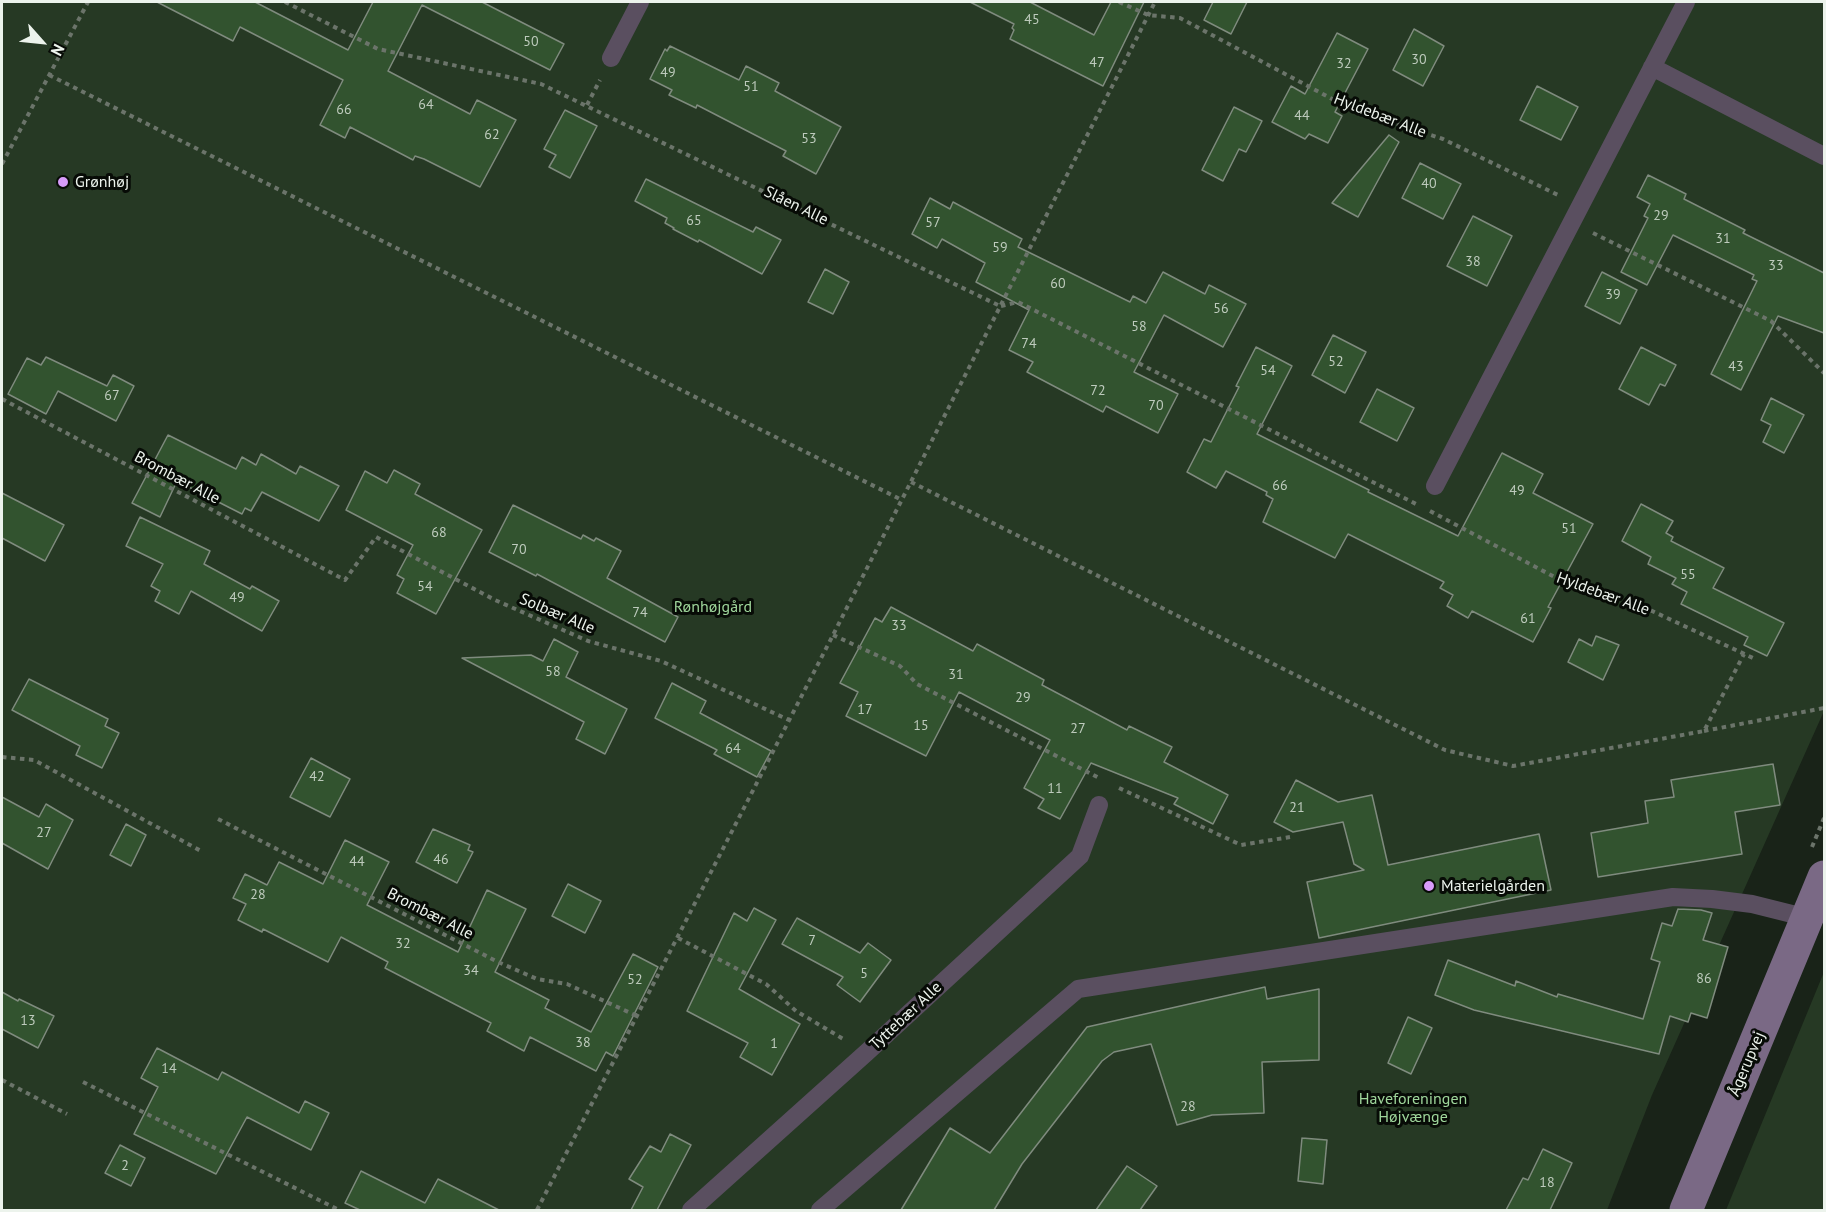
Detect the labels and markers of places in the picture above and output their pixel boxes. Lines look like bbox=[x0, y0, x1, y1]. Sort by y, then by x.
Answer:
place label: Grønhøj bbox=[75, 172, 129, 192]
marker: Grønhøj bbox=[56, 175, 70, 189]
place label: Materielgården bbox=[1441, 876, 1545, 896]
marker: Materielgården bbox=[1422, 879, 1436, 893]

